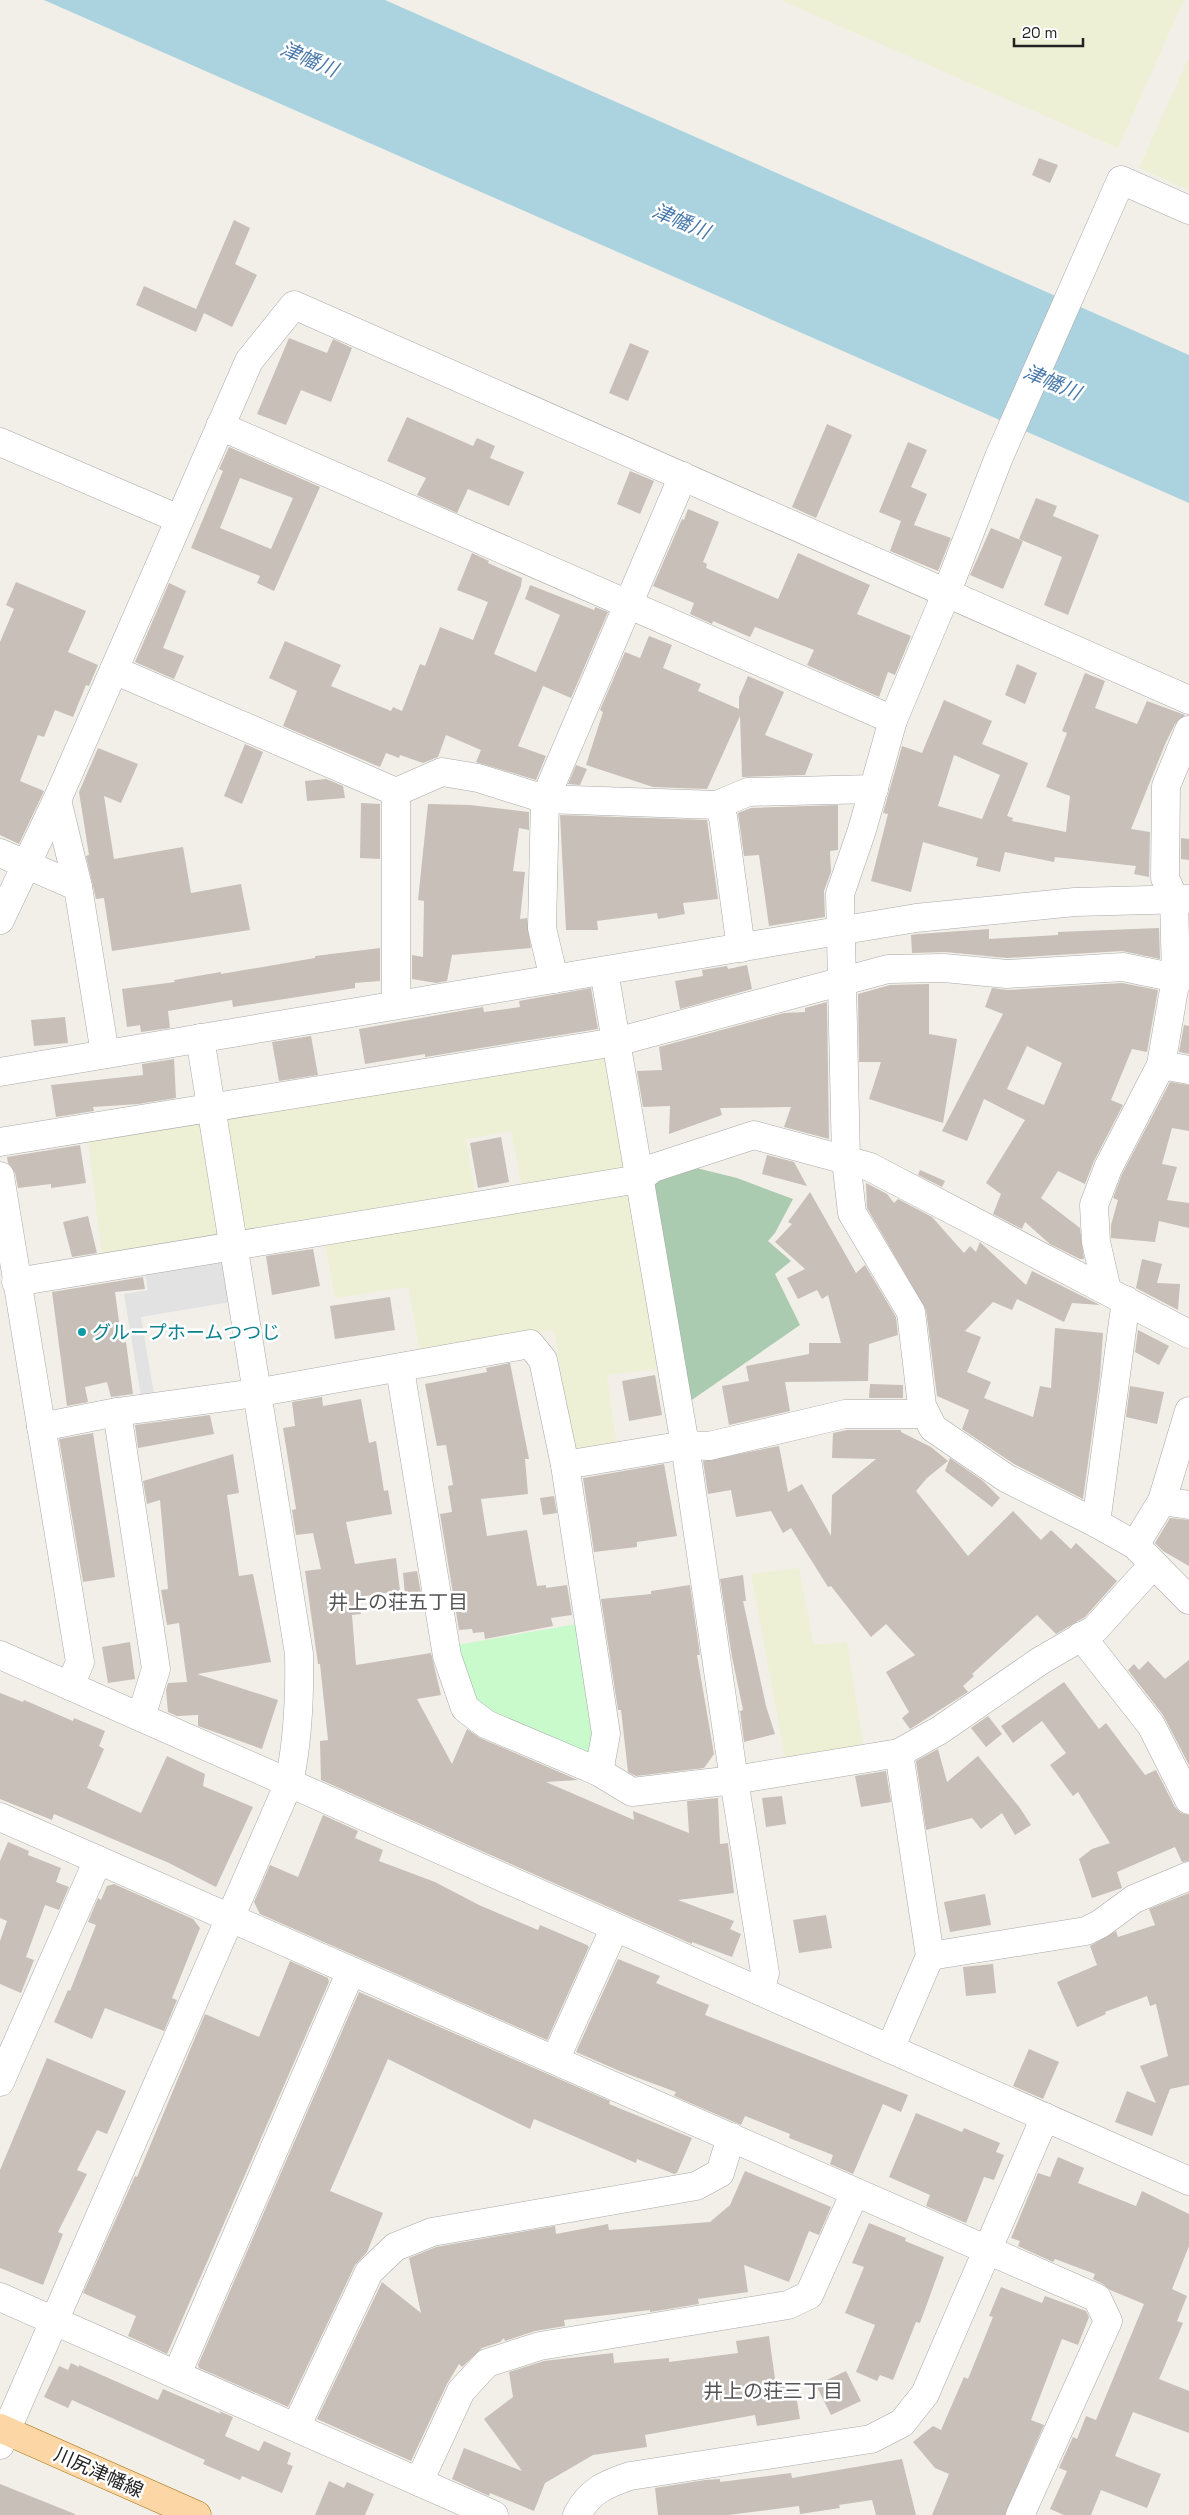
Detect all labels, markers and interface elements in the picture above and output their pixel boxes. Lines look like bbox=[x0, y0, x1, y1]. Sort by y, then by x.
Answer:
scale bar bbox=[1014, 15, 1083, 47]
text: 20 m bbox=[1022, 23, 1057, 42]
water label: 津幡川 bbox=[276, 35, 344, 83]
water label: 津幡川 bbox=[648, 197, 716, 245]
water label: 津幡川 bbox=[1019, 358, 1087, 406]
place label: グループホームつつじ bbox=[92, 1320, 280, 1345]
marker: グループホームつつじ bbox=[76, 1326, 88, 1338]
district label: 井上の荘五丁目 bbox=[328, 1589, 468, 1615]
district label: 井上の荘三丁目 bbox=[703, 2378, 843, 2404]
street label: 川尻津幡線 bbox=[50, 2442, 147, 2503]

